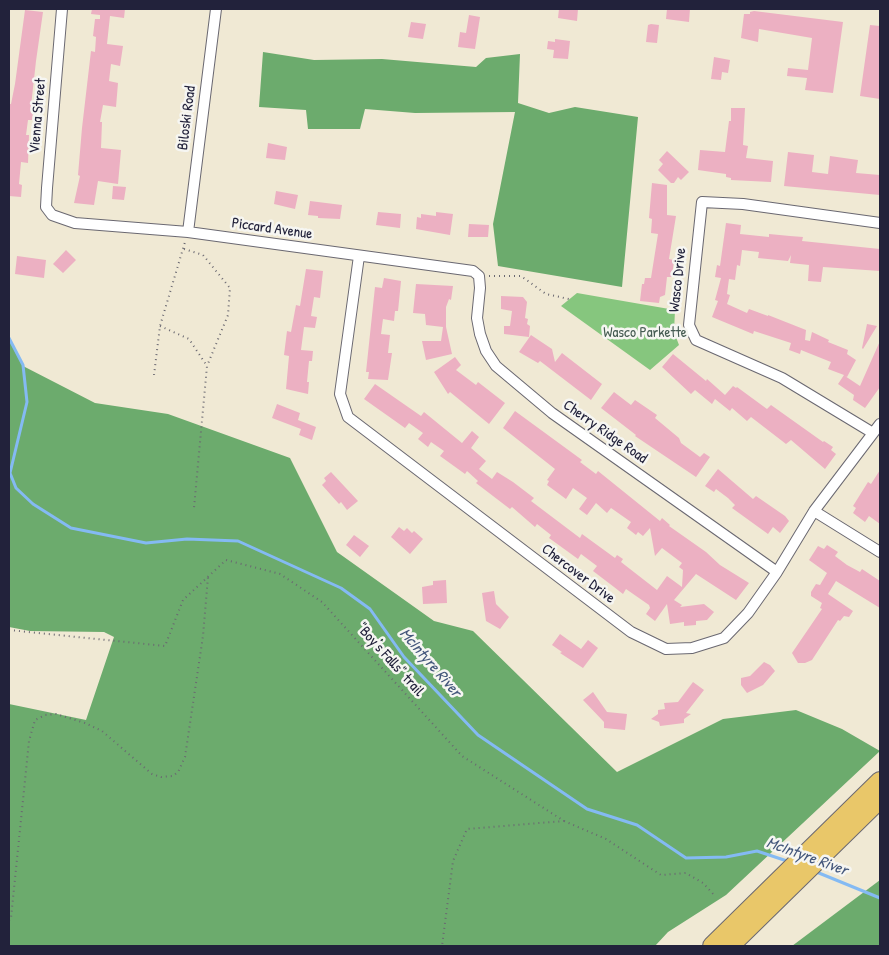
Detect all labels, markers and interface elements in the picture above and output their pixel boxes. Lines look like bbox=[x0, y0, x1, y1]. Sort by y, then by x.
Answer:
street label: Vienna Street bbox=[26, 78, 50, 154]
street label: Biloski Road bbox=[174, 85, 200, 151]
street label: Piccard Avenue bbox=[231, 214, 313, 244]
street label: Wasco Drive bbox=[666, 247, 690, 313]
park label: Wasco Parkette bbox=[603, 324, 687, 342]
street label: Cherry Ridge Road bbox=[559, 396, 651, 468]
street label: Chercover Drive bbox=[538, 540, 618, 608]
street label: "Boy's Falls" trail bbox=[352, 620, 428, 700]
water label: McIntyre River bbox=[395, 625, 465, 701]
water label: McIntyre River bbox=[764, 833, 850, 881]

